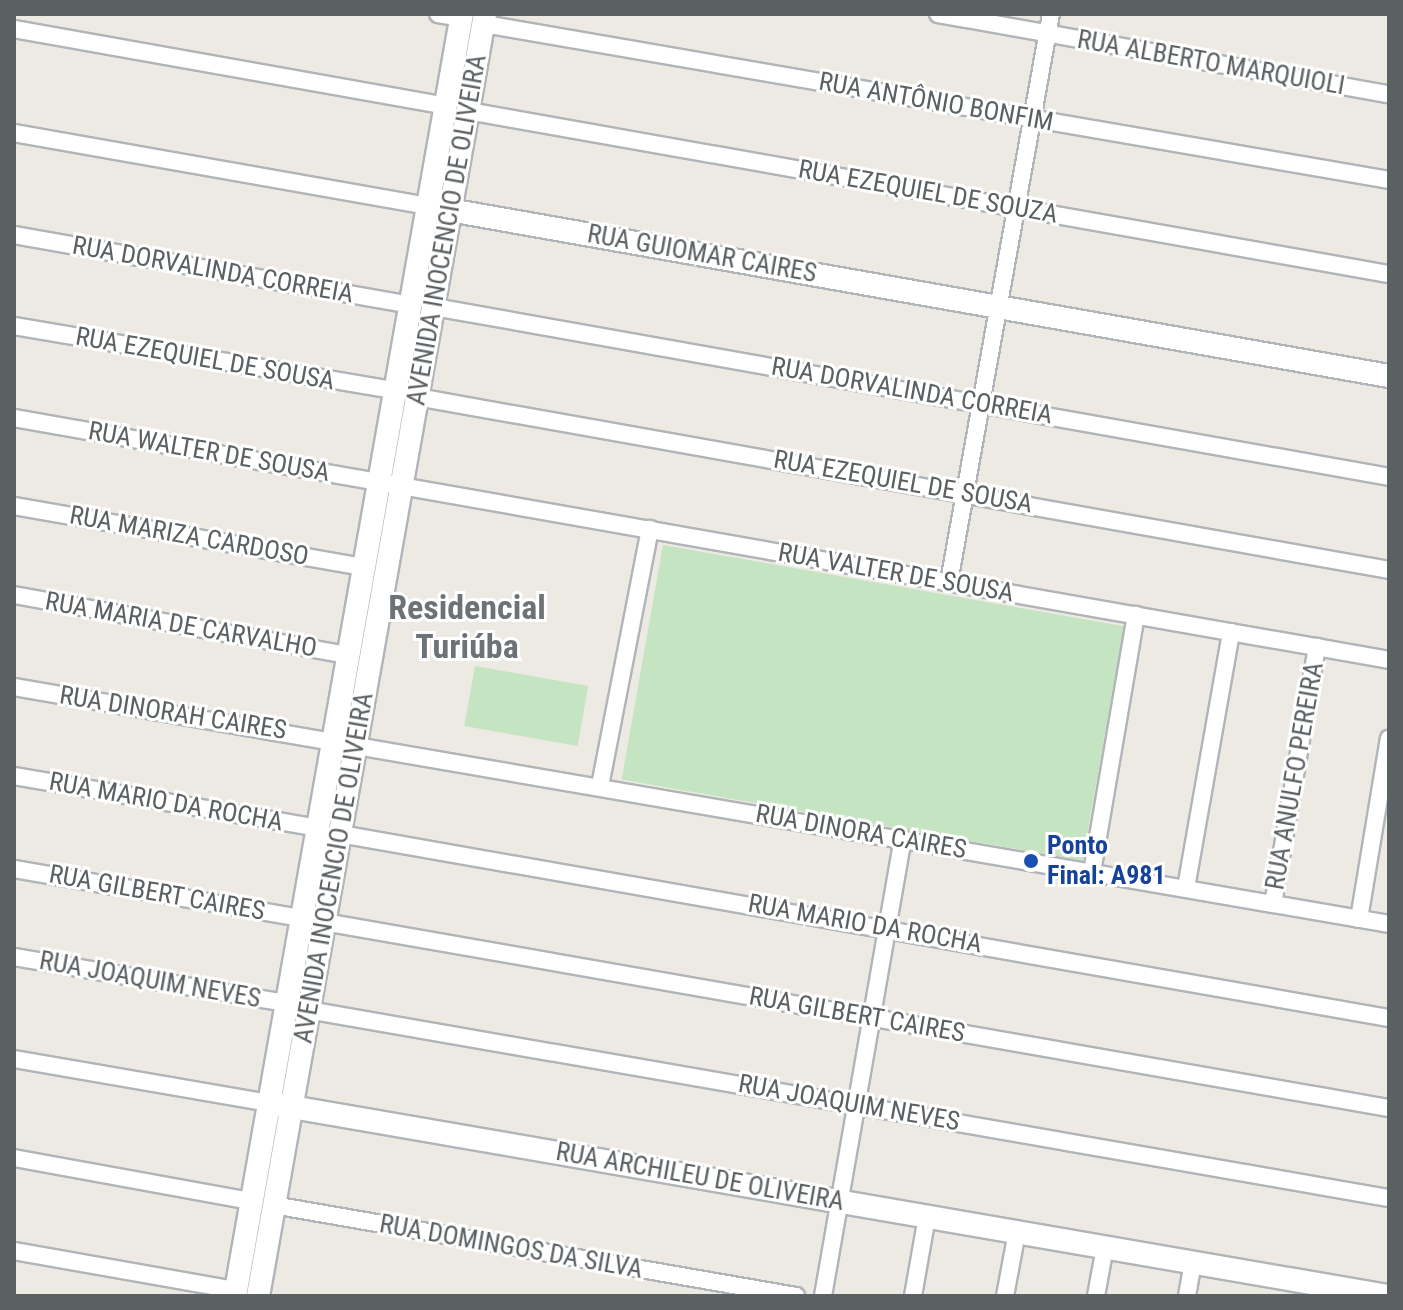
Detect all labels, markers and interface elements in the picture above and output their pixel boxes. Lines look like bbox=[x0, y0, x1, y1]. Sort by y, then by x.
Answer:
street label: RUA ALBERTO MARQUIOLI bbox=[1075, 24, 1347, 102]
street label: AVENIDA INOCENCIO DE OLIVEIRA bbox=[401, 52, 493, 408]
street label: RUA ANTÔNIO BONFIM bbox=[816, 66, 1056, 138]
street label: RUA EZEQUIEL DE SOUZA bbox=[796, 154, 1060, 230]
street label: RUA GUIOMAR CAIRES bbox=[585, 218, 819, 290]
street label: RUA DORVALINDA CORREIA bbox=[70, 230, 356, 310]
street label: RUA EZEQUIEL DE SOUSA bbox=[73, 321, 337, 397]
street label: RUA DORVALINDA CORREIA bbox=[769, 351, 1055, 431]
street label: RUA WALTER DE SOUSA bbox=[86, 415, 332, 489]
street label: RUA EZEQUIEL DE SOUSA bbox=[771, 444, 1035, 520]
street label: RUA MARIZA CARDOSO bbox=[67, 500, 311, 572]
street label: RUA VALTER DE SOUSA bbox=[776, 537, 1016, 609]
street label: RUA MARIA DE CARVALHO bbox=[43, 586, 319, 664]
district label: Residencial Turiúba bbox=[388, 587, 546, 666]
street label: RUA ANULFO PEREIRA bbox=[1260, 660, 1330, 892]
street label: RUA DINORAH CAIRES bbox=[57, 680, 289, 746]
street label: AVENIDA INOCENCIO DE OLIVEIRA bbox=[288, 690, 380, 1046]
street label: RUA MARIO DA ROCHA bbox=[47, 766, 285, 838]
street label: RUA DINORA CAIRES bbox=[753, 798, 969, 866]
place label: Ponto Final: A981 bbox=[1047, 830, 1166, 892]
marker: Ponto Final: A981 bbox=[1022, 852, 1040, 870]
street label: RUA GILBERT CAIRES bbox=[46, 859, 268, 927]
street label: RUA MARIO DA ROCHA bbox=[746, 888, 984, 960]
street label: RUA JOAQUIM NEVES bbox=[37, 945, 263, 1015]
street label: RUA GILBERT CAIRES bbox=[746, 981, 968, 1049]
street label: RUA JOAQUIM NEVES bbox=[736, 1068, 962, 1138]
street label: RUA ARCHILEU DE OLIVEIRA bbox=[553, 1136, 847, 1218]
street label: RUA DOMINGOS DA SILVA bbox=[377, 1208, 645, 1286]

